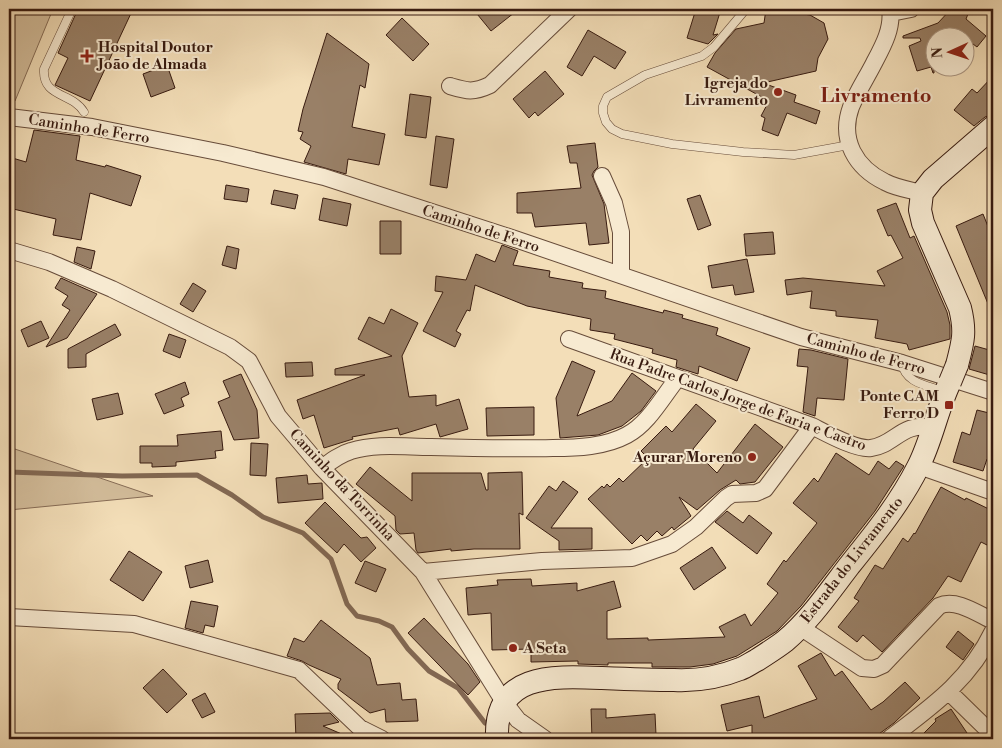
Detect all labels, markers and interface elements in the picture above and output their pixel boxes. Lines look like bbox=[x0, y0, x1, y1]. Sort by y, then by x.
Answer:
north arrow bbox=[924, 28, 974, 78]
place label: Hospital Doutor João de Almada bbox=[96, 38, 213, 74]
text: N bbox=[929, 47, 947, 59]
marker: Hospital Doutor João de Almada bbox=[80, 49, 94, 63]
place label: Igreja do Livramento bbox=[685, 74, 768, 110]
district label: Livramento bbox=[821, 84, 931, 109]
marker: Igreja do Livramento bbox=[772, 86, 784, 98]
street label: Caminho de Ferro bbox=[27, 110, 151, 148]
street label: Caminho de Ferro bbox=[420, 201, 542, 257]
street label: Caminho de Ferro bbox=[804, 329, 928, 379]
street label: Rua Padre Carlos Jorge de Faria e Castro bbox=[607, 345, 869, 455]
place label: Ponte CAM Ferro D bbox=[860, 387, 939, 423]
marker: Ponte CAM Ferro D bbox=[943, 399, 955, 411]
street label: Caminho da Torrinha bbox=[285, 425, 399, 545]
place label: Açurar Moreno bbox=[632, 448, 742, 467]
marker: Açurar Moreno bbox=[746, 451, 758, 463]
street label: Estrada do Livramento bbox=[797, 493, 907, 627]
place label: A Seta bbox=[522, 639, 567, 658]
marker: A Seta bbox=[507, 642, 519, 654]

